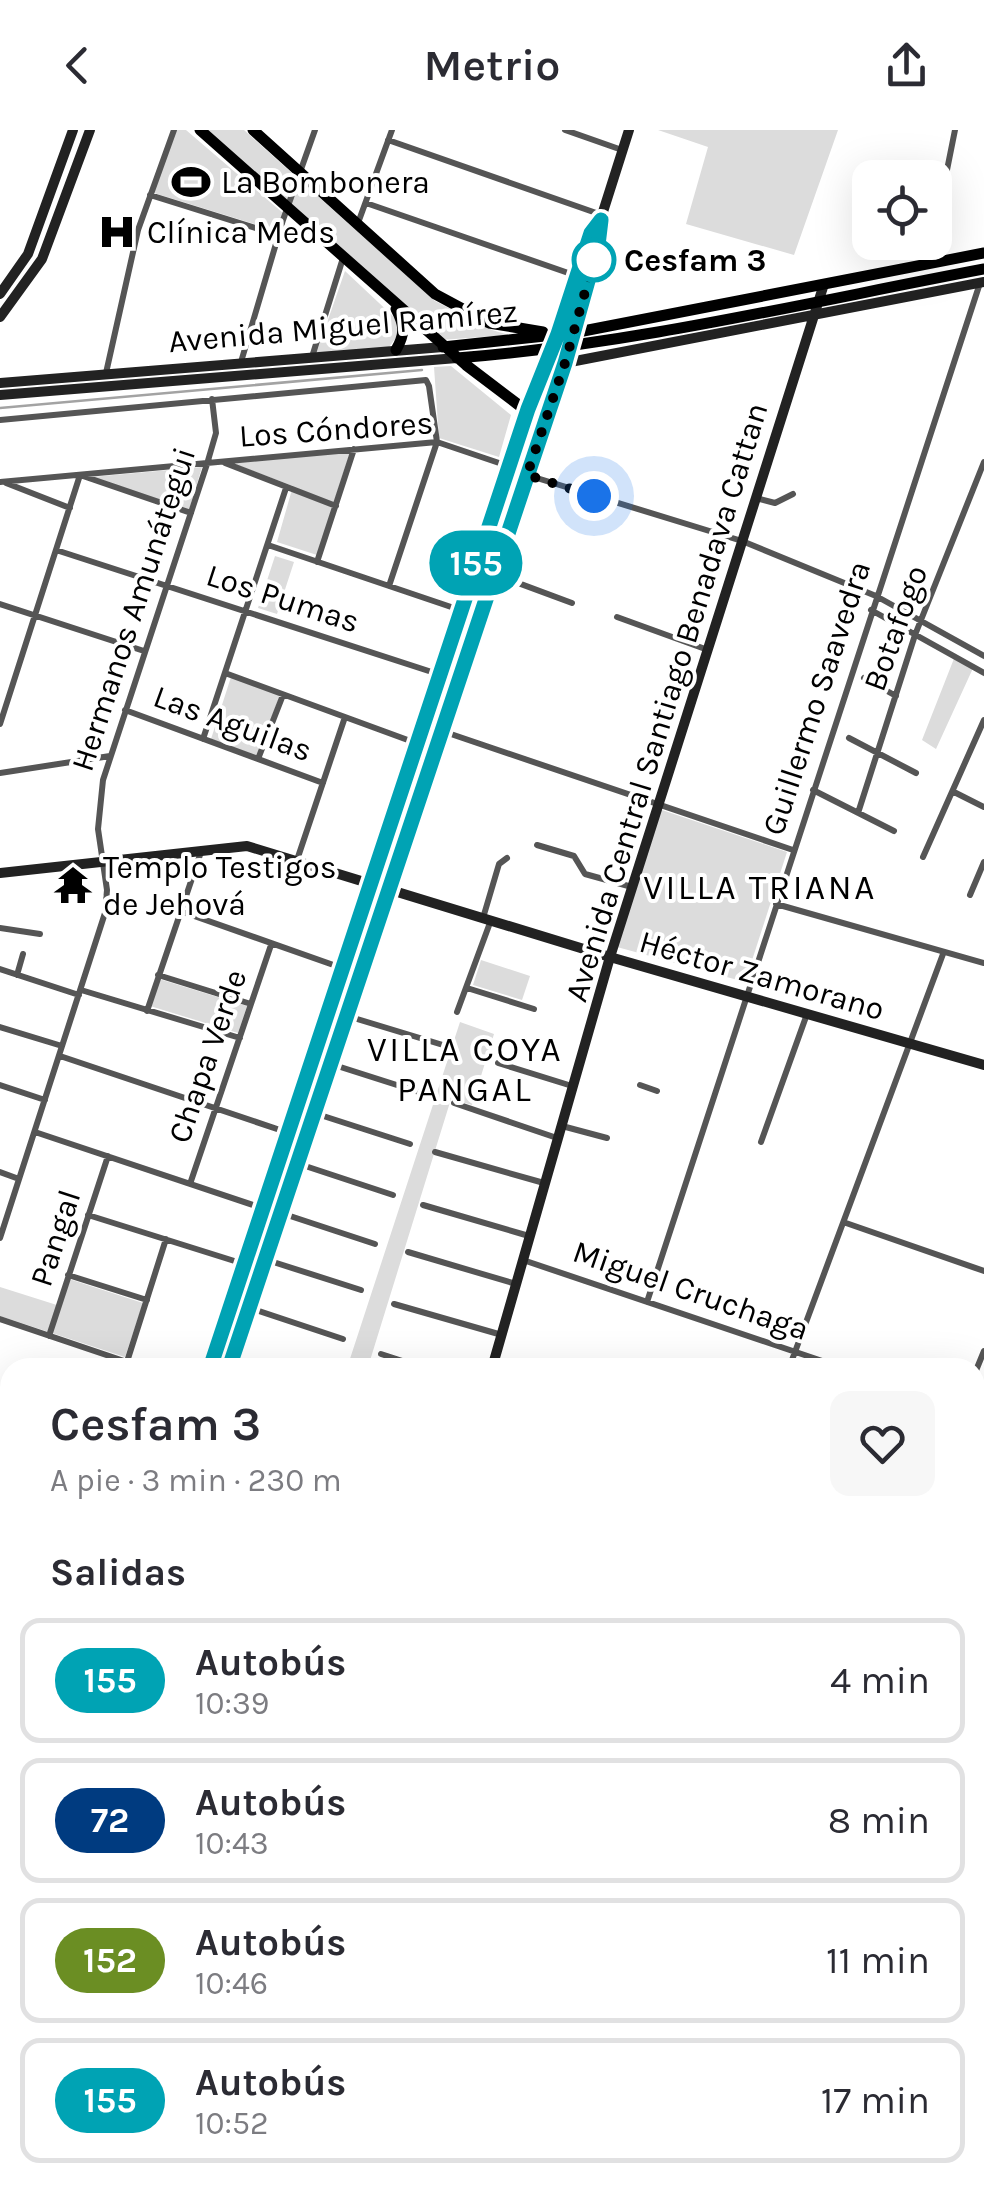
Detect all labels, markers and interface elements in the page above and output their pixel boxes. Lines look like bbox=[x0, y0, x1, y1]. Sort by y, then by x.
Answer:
icon: back bbox=[50, 38, 105, 93]
icon: share bbox=[879, 38, 934, 93]
text: Metrio bbox=[423, 39, 561, 91]
map controls bbox=[852, 160, 952, 260]
button: locate bbox=[852, 160, 952, 260]
sports icon: La Bombonera bbox=[170, 161, 212, 203]
place label: La Bombonera bbox=[221, 164, 430, 201]
hospital icon: Clínica Meds bbox=[96, 211, 138, 253]
place label: Clínica Meds bbox=[147, 214, 335, 251]
marker: Cesfam 3 bbox=[573, 239, 615, 281]
place label: Cesfam 3 bbox=[624, 242, 766, 279]
street label: Avenida Miguel Ramírez bbox=[167, 293, 519, 360]
street label: Avenida Central Santiago Benadava Cattan bbox=[558, 398, 775, 1006]
street label: Los Cóndores bbox=[238, 404, 434, 455]
street label: Hermanos Amunátegui bbox=[64, 443, 203, 776]
your location bbox=[569, 471, 619, 521]
line badge: 155 bbox=[418, 530, 534, 596]
text: 155 bbox=[449, 543, 503, 584]
street label: Los Pumas bbox=[202, 556, 364, 641]
street label: Guillermo Saavedra bbox=[755, 557, 878, 840]
street label: Botafogo bbox=[856, 560, 935, 696]
street label: Las Aguilas bbox=[149, 678, 317, 769]
place label: Templo Testigos de Jehová bbox=[103, 849, 337, 923]
temple icon: Templo Testigos de Jehová bbox=[52, 864, 94, 906]
district label: VILLA TRIANA bbox=[643, 867, 877, 908]
street label: Héctor Zamorano bbox=[635, 923, 889, 1028]
street label: Chapa Verde bbox=[161, 965, 254, 1148]
district label: VILLA COYA PANGAL bbox=[367, 1029, 563, 1110]
street label: Pangal bbox=[23, 1185, 88, 1291]
street label: Miguel Cruchaga bbox=[568, 1233, 814, 1348]
button: heart bbox=[830, 1391, 935, 1496]
text: Cesfam 3 bbox=[50, 1396, 261, 1452]
text: A pie · 3 min · 230 m bbox=[50, 1462, 342, 1499]
text: Salidas bbox=[50, 1550, 186, 1595]
text: Autobús bbox=[195, 1640, 346, 1685]
text: 4 min bbox=[830, 1658, 930, 1703]
text: 155 bbox=[83, 1660, 137, 1701]
text: 10:39 bbox=[195, 1685, 269, 1722]
text: Autobús bbox=[195, 1780, 346, 1825]
text: 8 min bbox=[828, 1798, 930, 1843]
text: 72 bbox=[91, 1800, 129, 1841]
text: 10:43 bbox=[195, 1825, 269, 1862]
text: Autobús bbox=[195, 1920, 346, 1965]
text: 11 min bbox=[826, 1938, 930, 1983]
text: 152 bbox=[83, 1940, 137, 1981]
text: 10:46 bbox=[195, 1965, 268, 2002]
text: Autobús bbox=[195, 2060, 346, 2105]
text: 17 min bbox=[821, 2078, 930, 2123]
text: 155 bbox=[83, 2080, 137, 2121]
text: 10:52 bbox=[195, 2105, 269, 2142]

